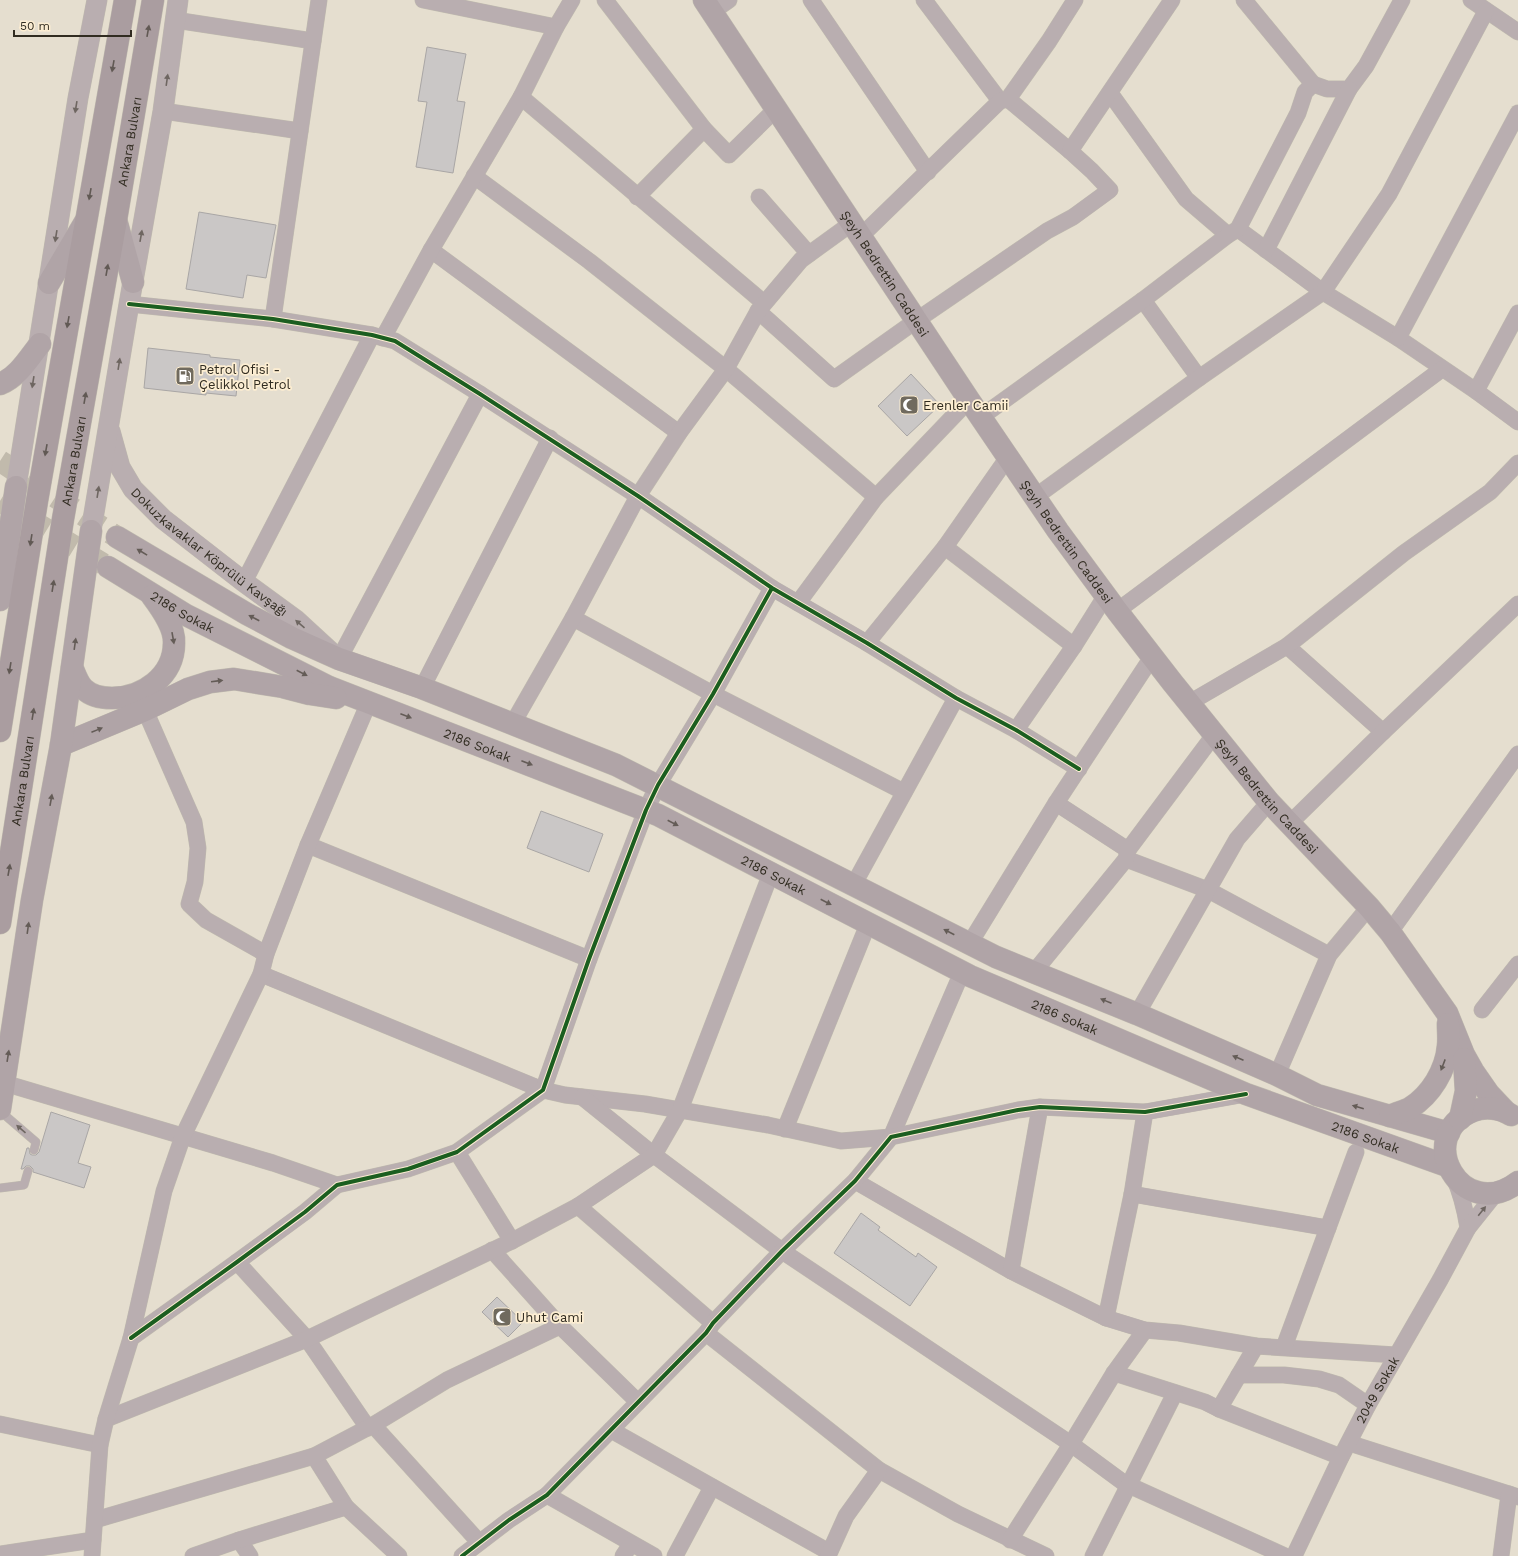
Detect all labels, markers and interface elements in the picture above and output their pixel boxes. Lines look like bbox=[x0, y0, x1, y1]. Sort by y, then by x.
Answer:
scale bar bbox=[14, 12, 131, 38]
text: 50 m bbox=[20, 19, 50, 33]
one-way arrow bbox=[145, 25, 151, 37]
one-way arrow bbox=[110, 60, 116, 72]
one-way arrow bbox=[164, 74, 170, 86]
street label: Ankara Bulvarı bbox=[114, 96, 144, 188]
one-way arrow bbox=[73, 101, 79, 113]
one-way arrow bbox=[87, 188, 93, 200]
street label: Şeyh Bedrettin Caddesi bbox=[838, 208, 932, 339]
one-way arrow bbox=[53, 230, 59, 242]
one-way arrow bbox=[138, 230, 144, 242]
one-way arrow bbox=[105, 264, 111, 276]
one-way arrow bbox=[65, 316, 71, 328]
one-way arrow bbox=[116, 358, 122, 370]
place label: Petrol Ofisi - Çelikkol Petrol bbox=[199, 362, 291, 392]
fuel station icon: Petrol Ofisi - Çelikkol Petrol bbox=[174, 365, 196, 387]
one-way arrow bbox=[30, 376, 36, 388]
one-way arrow bbox=[82, 392, 88, 404]
mosque icon: Erenler Camii bbox=[898, 394, 920, 416]
place label: Erenler Camii bbox=[923, 398, 1008, 413]
street label: Ankara Bulvarı bbox=[58, 415, 89, 507]
one-way arrow bbox=[43, 444, 49, 456]
street label: Şeyh Bedrettin Caddesi bbox=[1018, 477, 1116, 606]
street label: Dokuzkavaklar Köprülü Kavşağı bbox=[128, 484, 291, 619]
one-way arrow bbox=[95, 486, 101, 498]
one-way arrow bbox=[28, 533, 34, 546]
one-way arrow bbox=[136, 548, 148, 555]
one-way arrow bbox=[50, 580, 56, 592]
street label: 2186 Sokak bbox=[148, 588, 218, 636]
one-way arrow bbox=[248, 614, 260, 621]
one-way arrow bbox=[294, 619, 305, 628]
one-way arrow bbox=[170, 632, 176, 644]
one-way arrow bbox=[72, 638, 78, 650]
one-way arrow bbox=[7, 662, 13, 674]
one-way arrow bbox=[296, 670, 307, 677]
one-way arrow bbox=[211, 678, 223, 684]
one-way arrow bbox=[30, 708, 36, 720]
one-way arrow bbox=[400, 714, 412, 720]
street label: 2186 Sokak bbox=[442, 725, 514, 765]
one-way arrow bbox=[91, 727, 102, 733]
street label: Ankara Bulvarı bbox=[8, 735, 37, 827]
street label: Şeyh Bedrettin Caddesi bbox=[1213, 735, 1321, 857]
one-way arrow bbox=[521, 761, 533, 767]
one-way arrow bbox=[48, 794, 54, 806]
one-way arrow bbox=[667, 820, 679, 826]
street label: 2186 Sokak bbox=[739, 852, 809, 898]
one-way arrow bbox=[6, 864, 12, 876]
one-way arrow bbox=[820, 899, 832, 905]
one-way arrow bbox=[25, 922, 31, 934]
one-way arrow bbox=[943, 929, 954, 935]
street label: 2186 Sokak bbox=[1029, 996, 1101, 1038]
one-way arrow bbox=[1099, 998, 1111, 1004]
one-way arrow bbox=[5, 1050, 11, 1062]
one-way arrow bbox=[1232, 1055, 1244, 1061]
one-way arrow bbox=[1439, 1059, 1445, 1071]
one-way arrow bbox=[1352, 1104, 1364, 1110]
street label: 2186 Sokak bbox=[1330, 1118, 1402, 1156]
one-way arrow bbox=[17, 1125, 26, 1134]
one-way arrow bbox=[1477, 1205, 1486, 1216]
mosque icon: Uhut Cami bbox=[491, 1306, 513, 1328]
place label: Uhut Cami bbox=[516, 1310, 583, 1325]
street label: 2049 Sokak bbox=[1352, 1353, 1402, 1426]

